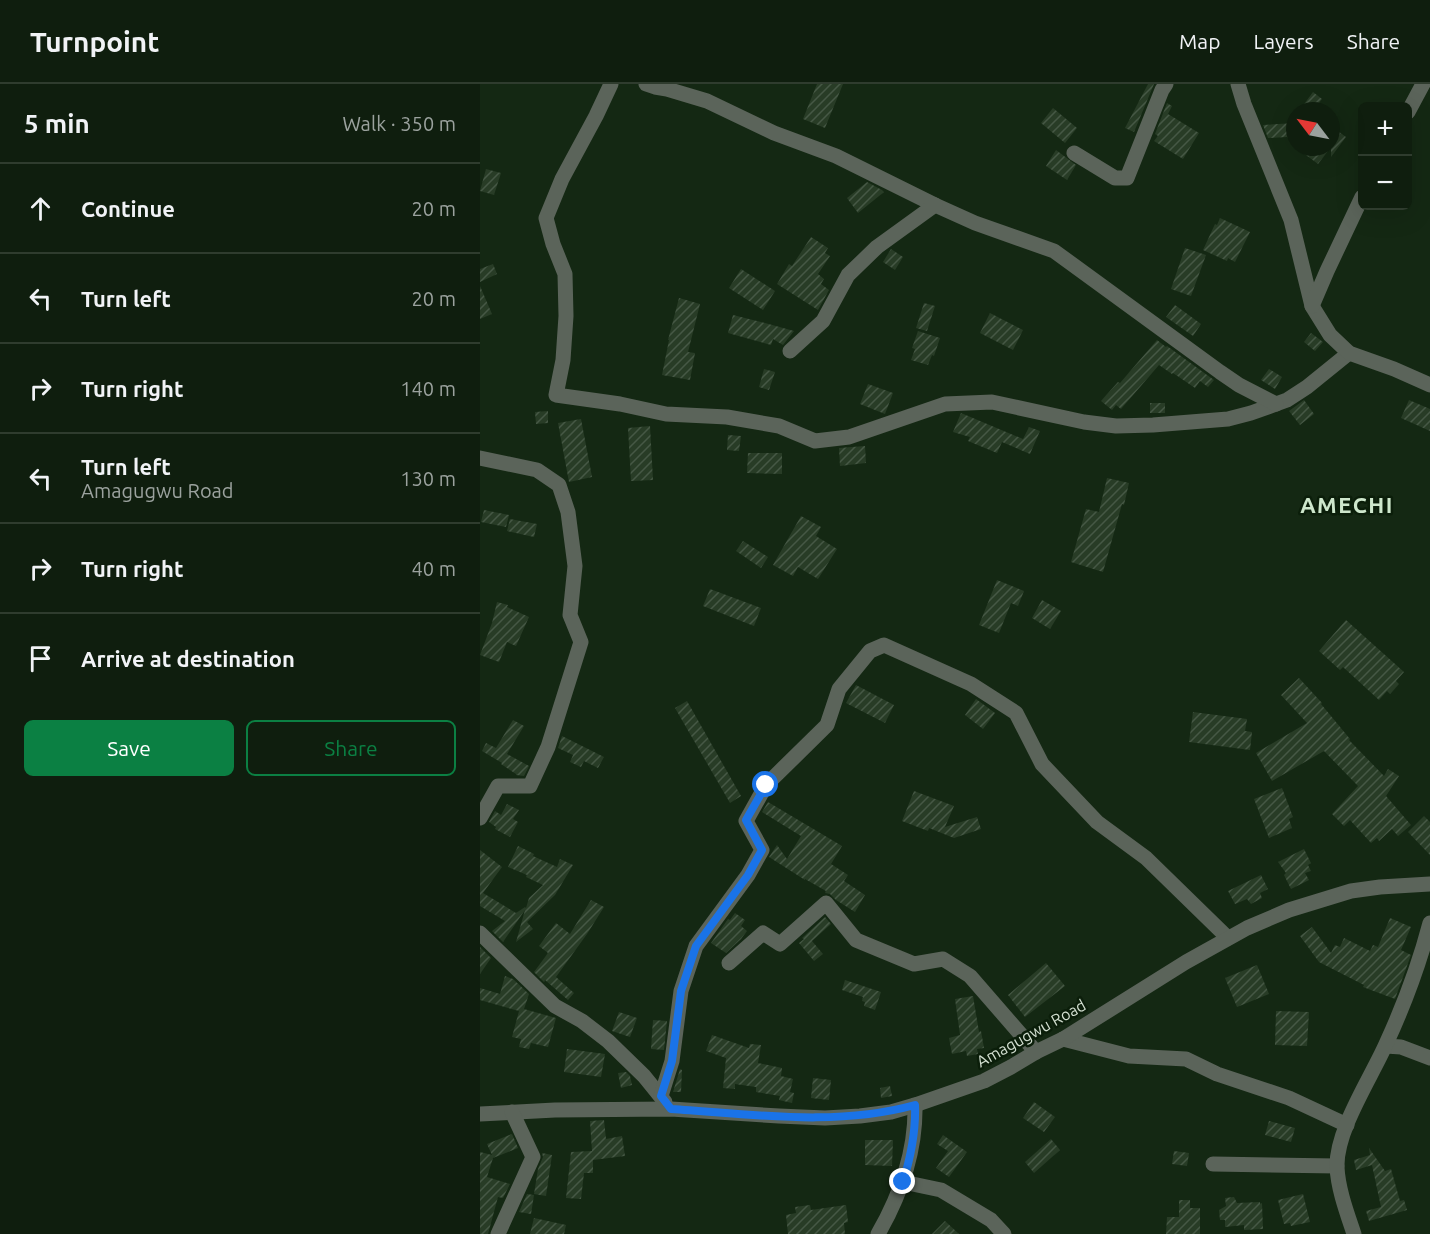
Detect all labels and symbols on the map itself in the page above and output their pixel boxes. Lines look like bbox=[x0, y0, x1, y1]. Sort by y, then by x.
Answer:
north arrow bbox=[1286, 102, 1340, 156]
district label: AMECHI bbox=[1300, 492, 1394, 517]
route start bbox=[752, 771, 778, 797]
street label: Amagugwu Road bbox=[973, 996, 1089, 1070]
route end bbox=[889, 1168, 915, 1194]

